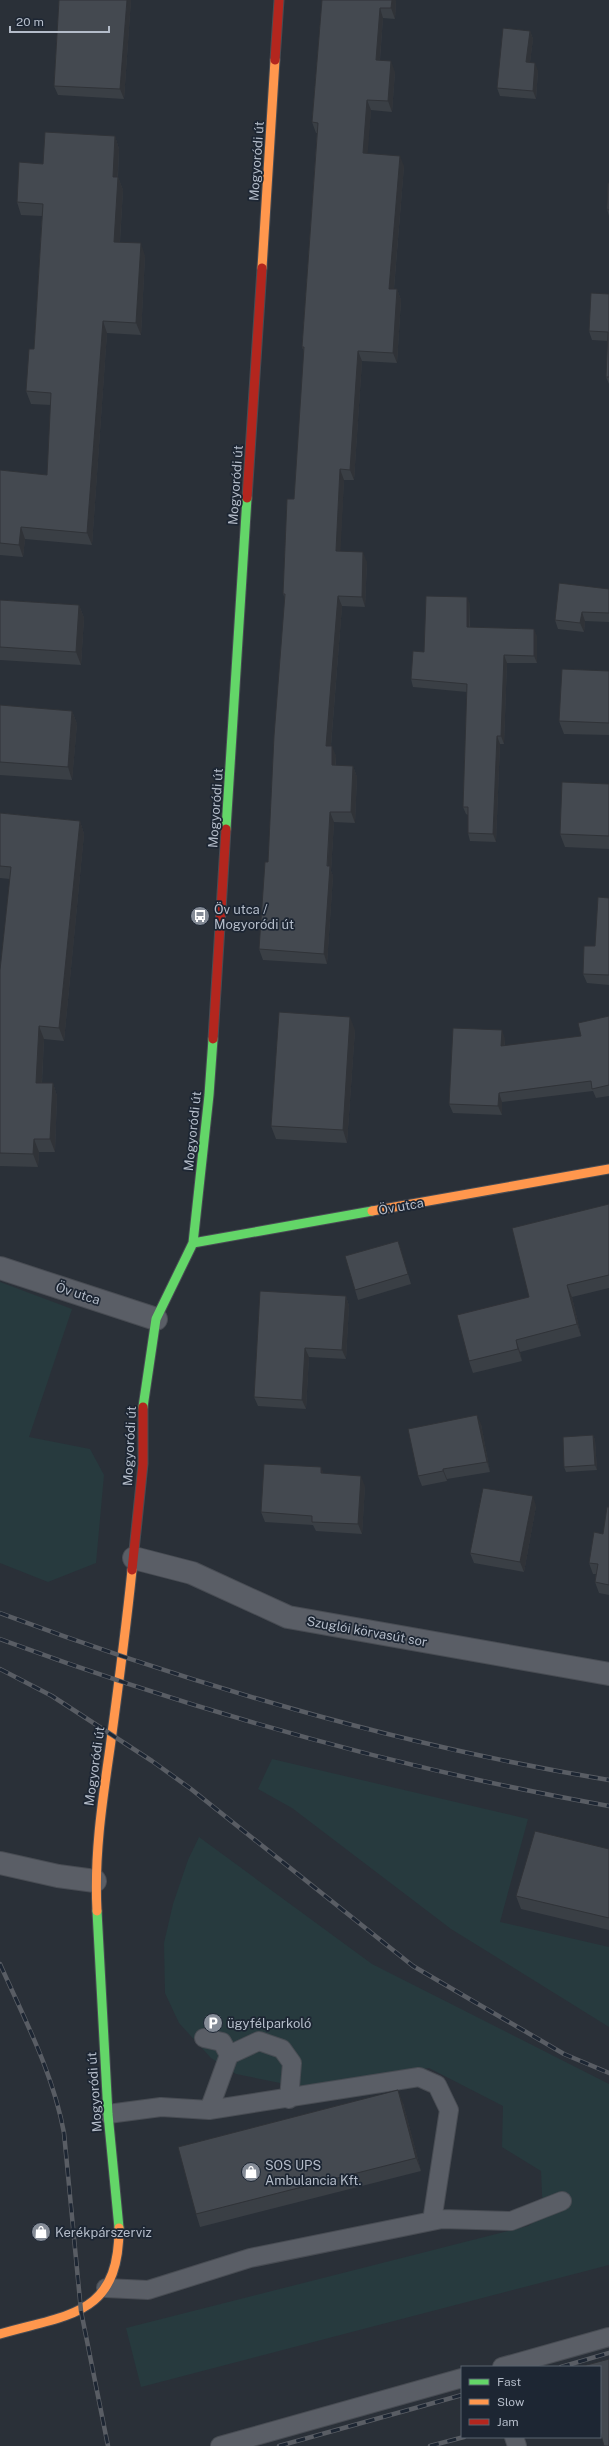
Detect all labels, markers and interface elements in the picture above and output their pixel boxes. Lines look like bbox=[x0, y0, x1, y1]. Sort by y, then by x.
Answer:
scale bar bbox=[10, 8, 109, 34]
text: 20 m bbox=[16, 15, 44, 29]
street label: Mogyoródi út bbox=[246, 121, 267, 202]
street label: Mogyoródi út bbox=[225, 445, 246, 526]
street label: Mogyoródi út bbox=[205, 768, 226, 849]
place label: Öv utca / Mogyoródi út bbox=[214, 902, 294, 932]
bus stop icon: Öv utca / Mogyoródi út bbox=[189, 905, 211, 927]
street label: Mogyoródi út bbox=[181, 1090, 204, 1172]
street label: Öv utca bbox=[377, 1195, 425, 1218]
street label: Öv utca bbox=[54, 1279, 102, 1308]
street label: Mogyoródi út bbox=[120, 1406, 139, 1486]
street label: Szuglói körvasút sor bbox=[305, 1613, 428, 1649]
street label: Mogyoródi út bbox=[81, 1725, 107, 1807]
parking icon: ügyfélparkoló bbox=[202, 2012, 224, 2034]
place label: ügyfélparkoló bbox=[227, 2016, 311, 2031]
street label: Mogyoródi út bbox=[84, 2051, 105, 2132]
place label: SOS UPS Ambulancia Kft. bbox=[265, 2158, 361, 2188]
shop icon: SOS UPS Ambulancia Kft. bbox=[240, 2161, 262, 2183]
shop icon: Kerékpárszerviz bbox=[30, 2221, 52, 2243]
place label: Kerékpárszerviz bbox=[55, 2225, 152, 2240]
legend bbox=[461, 2366, 601, 2438]
text: Fast bbox=[497, 2375, 522, 2389]
text: Slow bbox=[497, 2395, 525, 2409]
text: Jam bbox=[497, 2415, 519, 2429]

